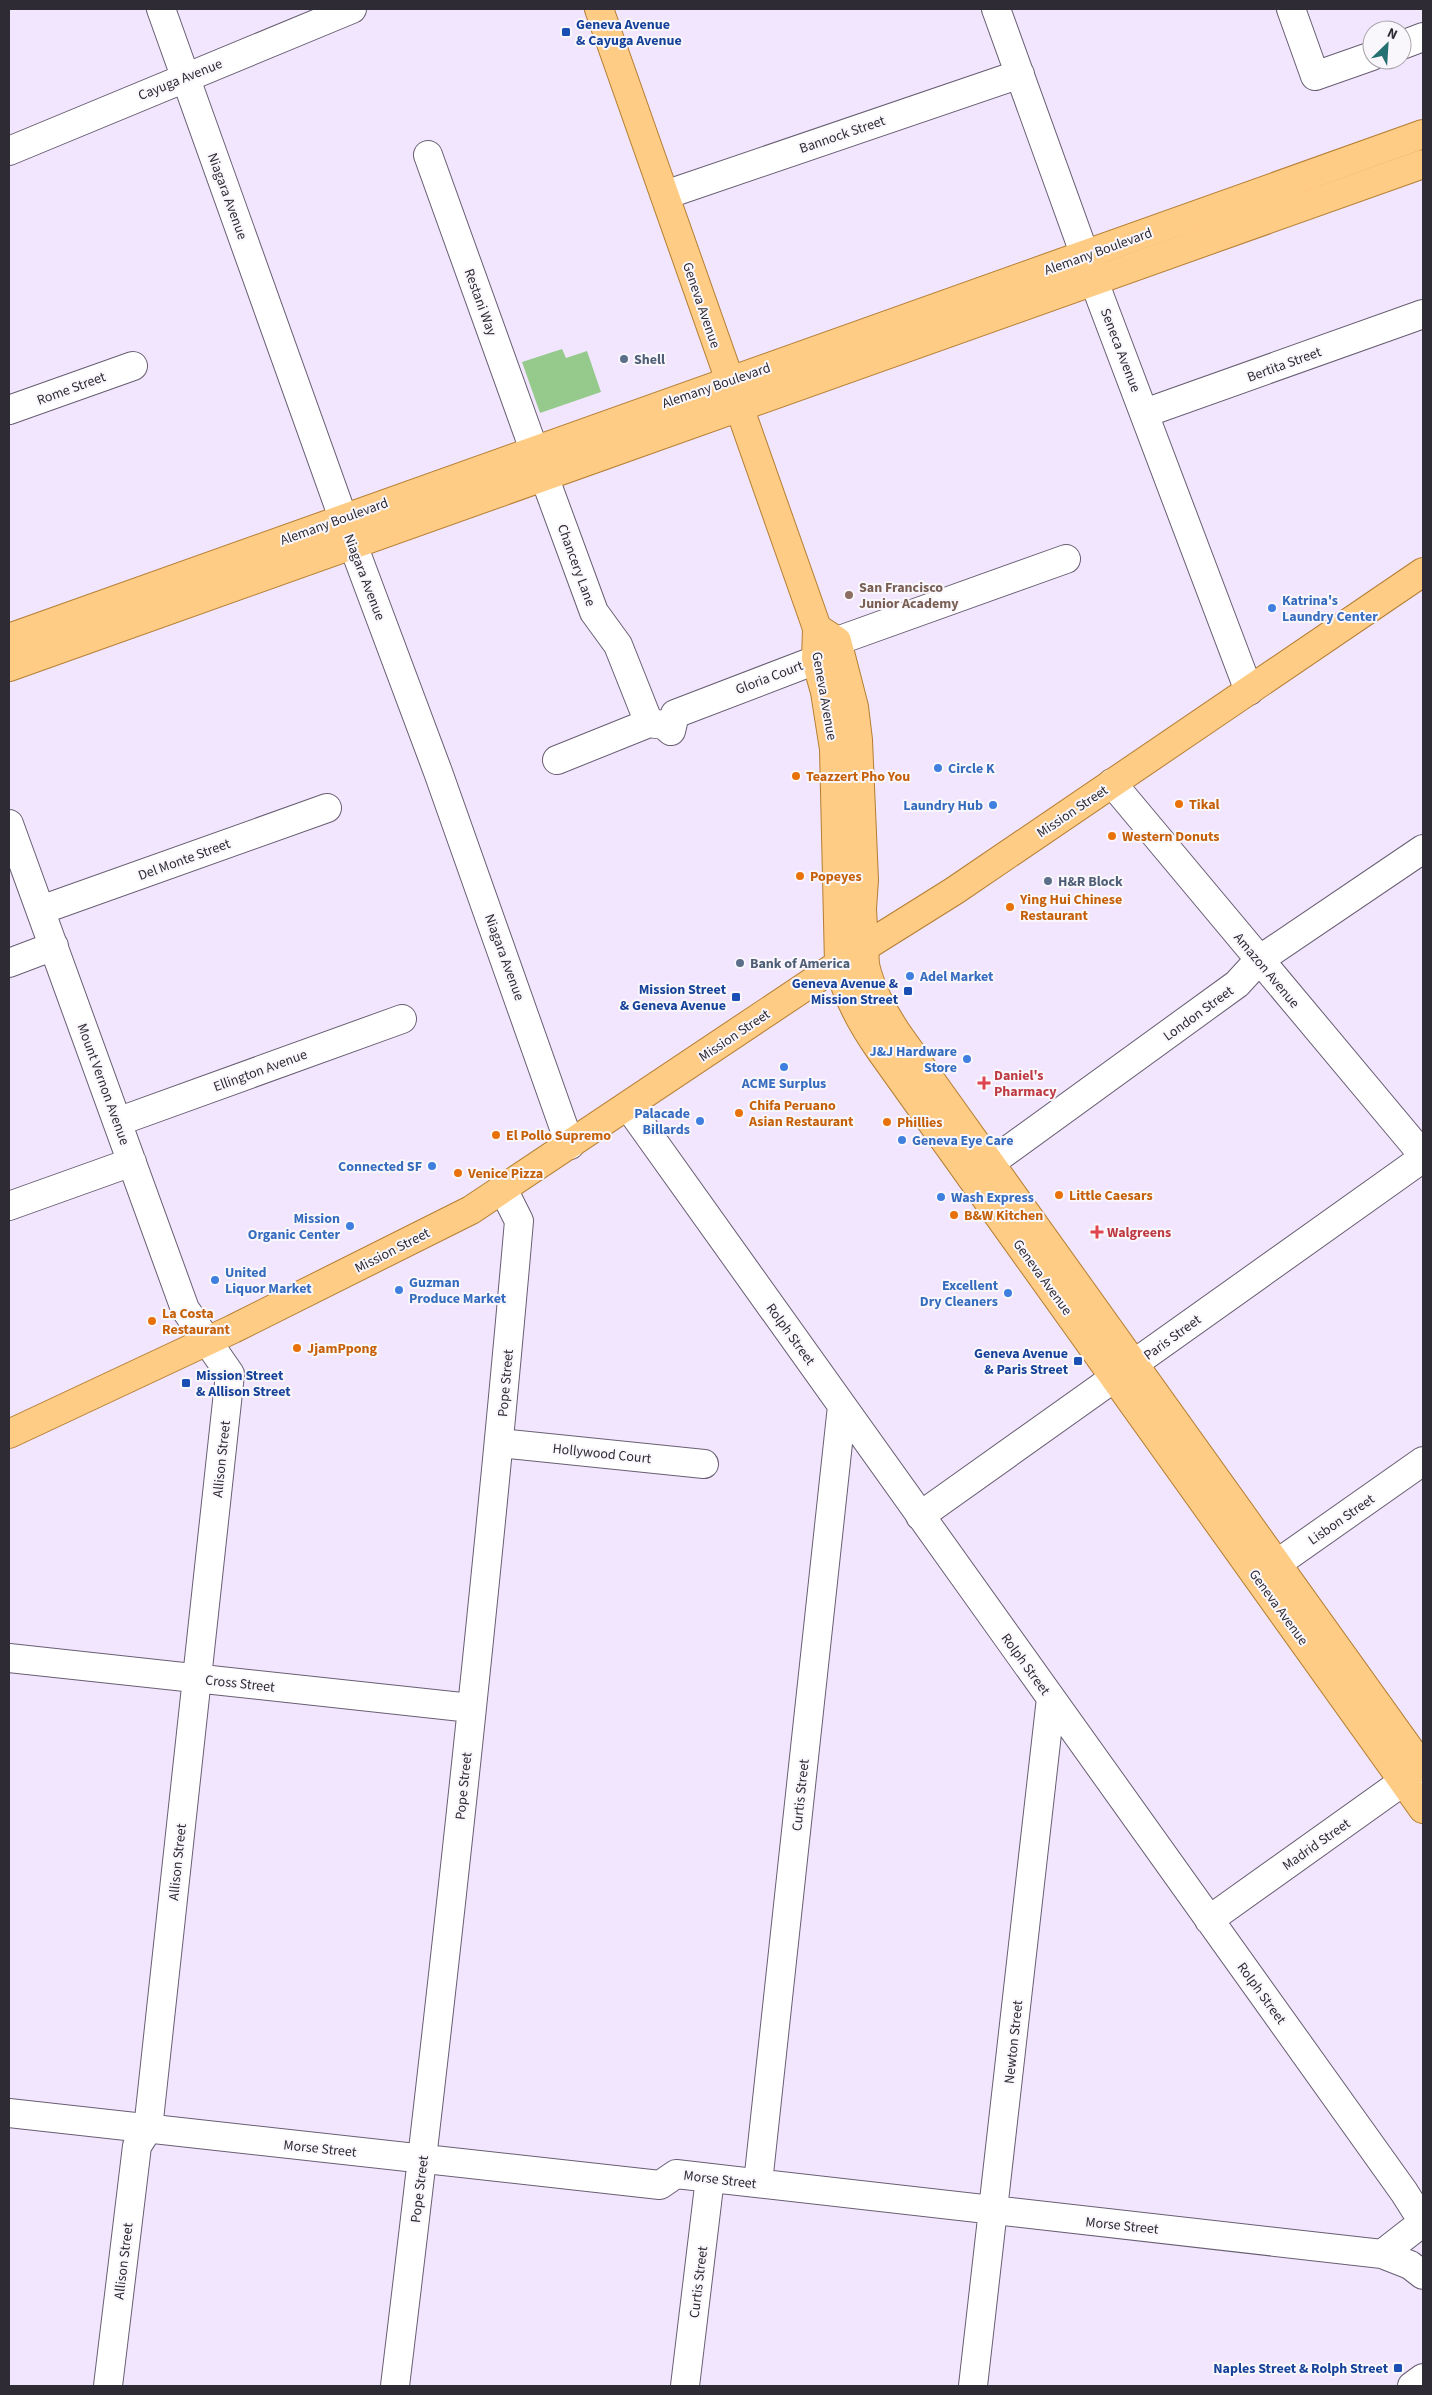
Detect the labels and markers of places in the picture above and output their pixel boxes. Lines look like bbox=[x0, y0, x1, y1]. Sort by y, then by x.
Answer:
place label: Geneva Avenue & Cayuga Avenue bbox=[576, 15, 682, 51]
marker: Geneva Avenue & Cayuga Avenue bbox=[560, 26, 572, 38]
place label: Shell bbox=[634, 350, 665, 370]
marker: Shell bbox=[618, 353, 630, 365]
place label: San Francisco Junior Academy bbox=[859, 578, 959, 614]
marker: San Francisco Junior Academy bbox=[843, 589, 855, 601]
place label: Katrina's Laundry Center bbox=[1282, 591, 1378, 627]
marker: Katrina's Laundry Center bbox=[1266, 602, 1278, 614]
place label: Circle K bbox=[948, 759, 995, 779]
marker: Circle K bbox=[932, 762, 944, 774]
place label: Teazzert Pho You bbox=[806, 767, 910, 787]
marker: Teazzert Pho You bbox=[790, 770, 802, 782]
place label: Tikal bbox=[1189, 795, 1220, 815]
place label: Laundry Hub bbox=[903, 796, 983, 816]
marker: Tikal bbox=[1173, 798, 1185, 810]
marker: Laundry Hub bbox=[987, 799, 999, 811]
place label: Western Donuts bbox=[1122, 827, 1219, 847]
marker: Western Donuts bbox=[1106, 830, 1118, 842]
place label: Popeyes bbox=[810, 867, 862, 887]
marker: Popeyes bbox=[794, 870, 806, 882]
place label: H&R Block bbox=[1058, 872, 1123, 892]
marker: H&R Block bbox=[1042, 875, 1054, 887]
place label: Ying Hui Chinese Restaurant bbox=[1019, 890, 1122, 926]
marker: Ying Hui Chinese Restaurant bbox=[1004, 901, 1016, 913]
place label: Bank of America bbox=[750, 954, 850, 974]
marker: Bank of America bbox=[734, 957, 746, 969]
place label: Adel Market bbox=[919, 967, 994, 987]
marker: Adel Market bbox=[904, 970, 916, 982]
place label: Geneva Avenue & Mission Street bbox=[792, 974, 899, 1010]
place label: Mission Street & Geneva Avenue bbox=[620, 980, 727, 1016]
marker: Geneva Avenue & Mission Street bbox=[902, 985, 914, 997]
marker: Mission Street & Geneva Avenue bbox=[730, 991, 742, 1003]
place label: J&J Hardware Store bbox=[870, 1042, 957, 1078]
marker: J&J Hardware Store bbox=[961, 1053, 973, 1065]
marker: ACME Surplus bbox=[778, 1061, 790, 1073]
place label: Daniel's Pharmacy bbox=[994, 1066, 1057, 1102]
place label: ACME Surplus bbox=[741, 1074, 826, 1094]
marker: Daniel's Pharmacy bbox=[978, 1077, 990, 1089]
place label: Chifa Peruano Asian Restaurant bbox=[748, 1096, 854, 1132]
place label: Palacade Billards bbox=[634, 1104, 690, 1140]
marker: Chifa Peruano Asian Restaurant bbox=[733, 1107, 745, 1119]
place label: Phillies bbox=[897, 1113, 943, 1133]
marker: Palacade Billards bbox=[694, 1115, 706, 1127]
marker: Phillies bbox=[881, 1116, 893, 1128]
place label: El Pollo Supremo bbox=[506, 1126, 611, 1146]
marker: El Pollo Supremo bbox=[490, 1129, 502, 1141]
place label: Geneva Eye Care bbox=[912, 1131, 1014, 1151]
marker: Geneva Eye Care bbox=[896, 1134, 908, 1146]
place label: Connected SF bbox=[338, 1157, 422, 1177]
marker: Connected SF bbox=[426, 1160, 438, 1172]
place label: Venice Pizza bbox=[467, 1164, 543, 1184]
marker: Venice Pizza bbox=[452, 1167, 464, 1179]
place label: Little Caesars bbox=[1069, 1186, 1153, 1206]
place label: Wash Express bbox=[951, 1188, 1034, 1208]
marker: Little Caesars bbox=[1053, 1189, 1065, 1201]
marker: Wash Express bbox=[935, 1191, 947, 1203]
place label: B&W Kitchen bbox=[964, 1206, 1043, 1226]
place label: Mission Organic Center bbox=[248, 1209, 340, 1245]
marker: B&W Kitchen bbox=[948, 1209, 960, 1221]
marker: Mission Organic Center bbox=[344, 1220, 356, 1232]
place label: Walgreens bbox=[1107, 1223, 1171, 1243]
marker: Walgreens bbox=[1091, 1226, 1103, 1238]
place label: United Liquor Market bbox=[225, 1263, 312, 1299]
place label: Guzman Produce Market bbox=[409, 1273, 507, 1309]
marker: United Liquor Market bbox=[209, 1274, 221, 1286]
place label: Excellent Dry Cleaners bbox=[920, 1276, 999, 1312]
marker: Guzman Produce Market bbox=[393, 1284, 405, 1296]
marker: Excellent Dry Cleaners bbox=[1002, 1287, 1014, 1299]
place label: La Costa Restaurant bbox=[162, 1304, 231, 1340]
marker: La Costa Restaurant bbox=[146, 1315, 158, 1327]
place label: JjamPpong bbox=[307, 1339, 378, 1359]
marker: JjamPpong bbox=[291, 1342, 303, 1354]
place label: Geneva Avenue & Paris Street bbox=[974, 1344, 1069, 1380]
marker: Geneva Avenue & Paris Street bbox=[1072, 1355, 1084, 1367]
place label: Mission Street & Allison Street bbox=[196, 1366, 291, 1402]
marker: Mission Street & Allison Street bbox=[180, 1377, 192, 1389]
place label: Naples Street & Rolph Street bbox=[1213, 2359, 1389, 2379]
marker: Naples Street & Rolph Street bbox=[1392, 2362, 1404, 2374]

